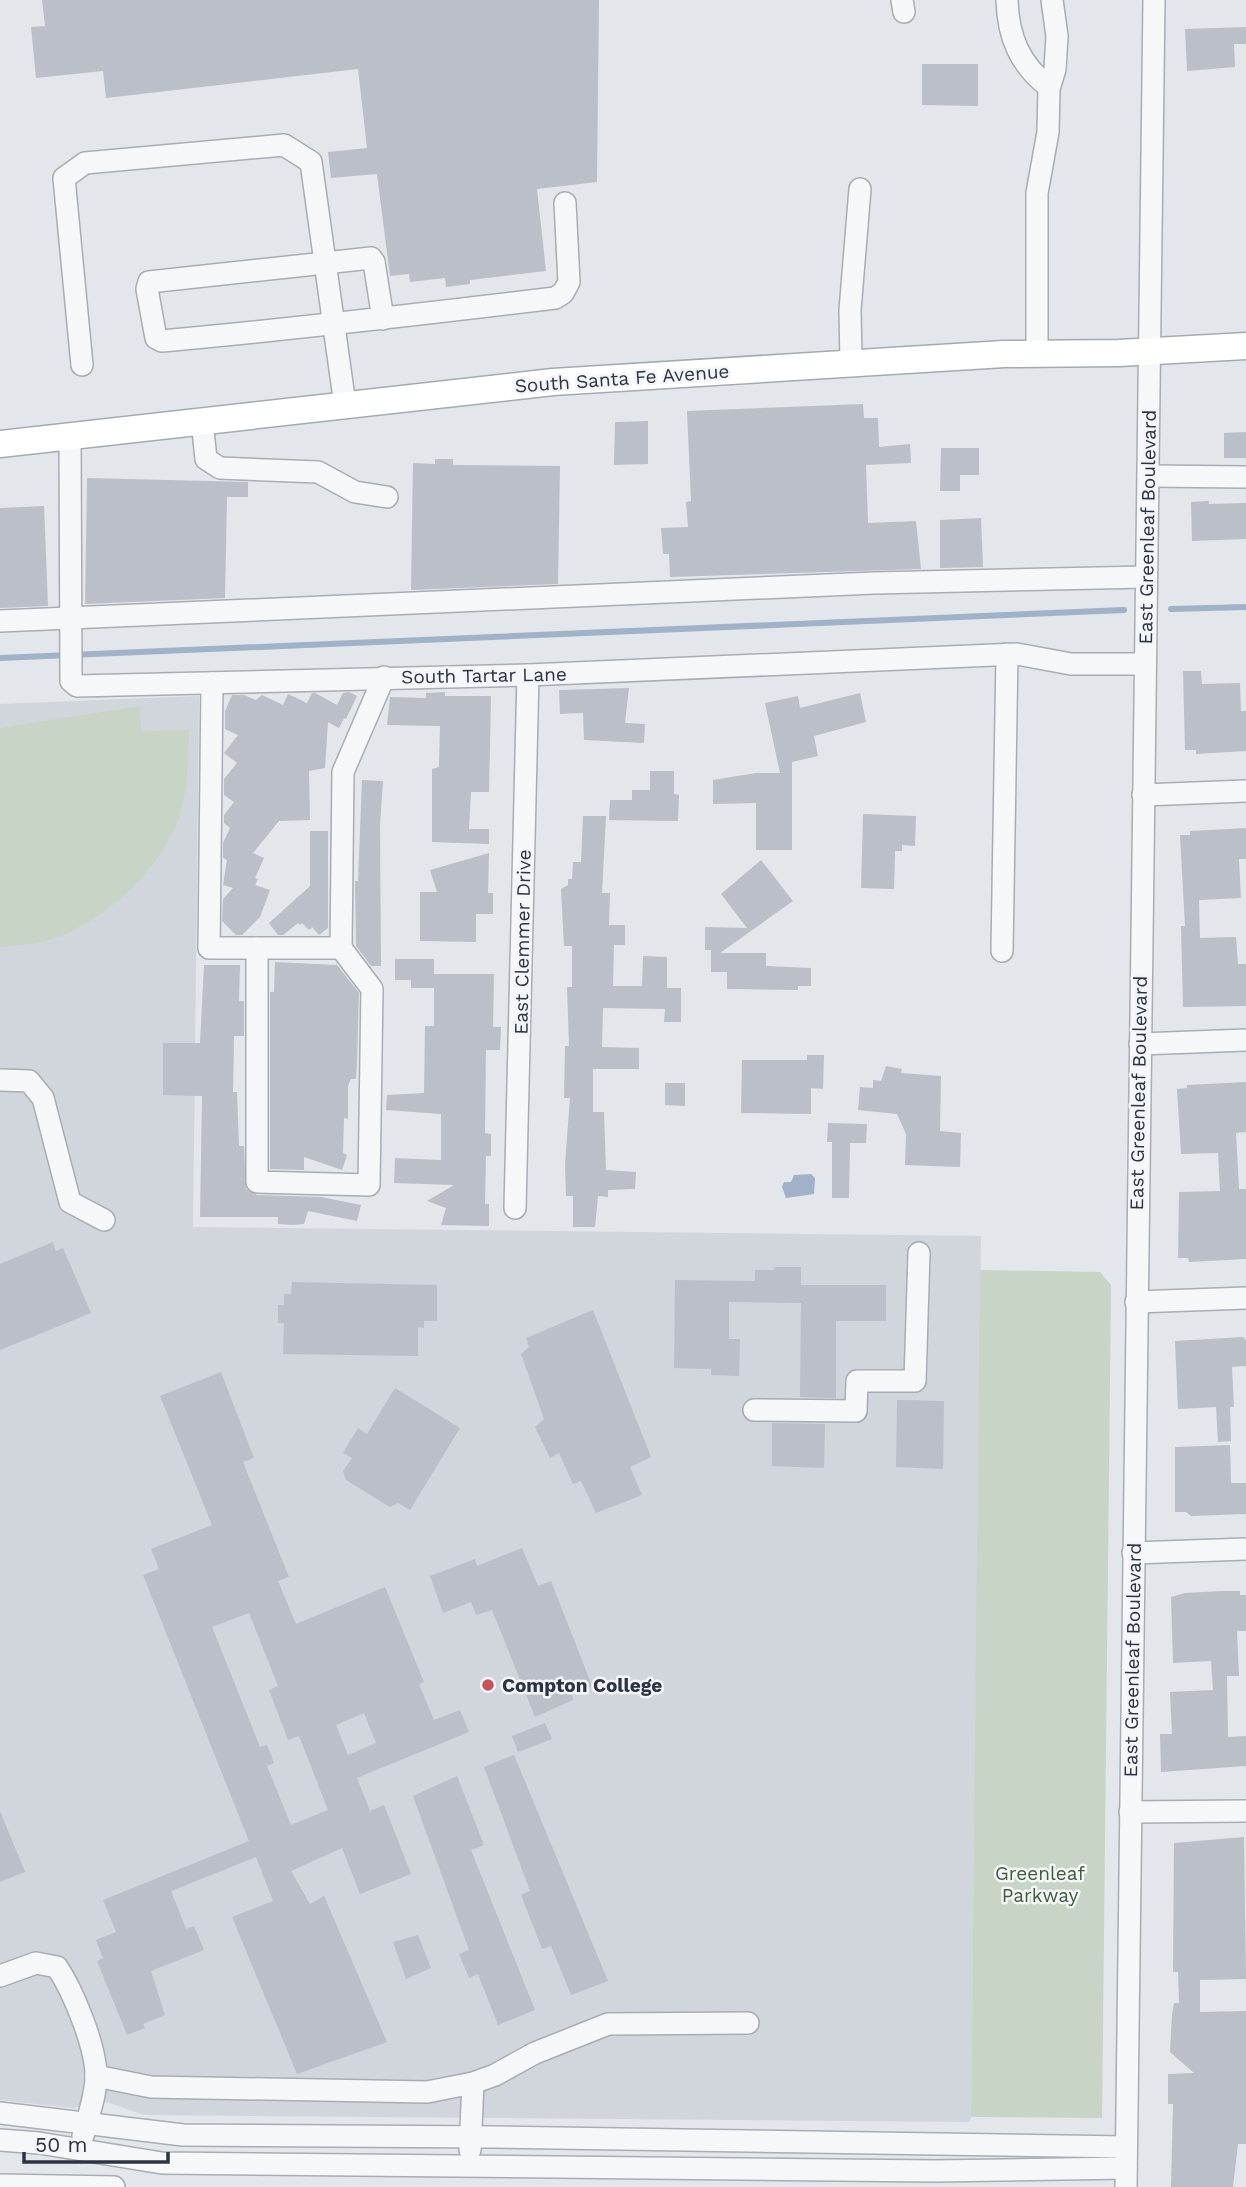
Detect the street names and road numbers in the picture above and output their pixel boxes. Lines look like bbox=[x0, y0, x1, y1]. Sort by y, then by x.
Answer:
street label: South Santa Fe Avenue bbox=[514, 360, 730, 397]
street label: East Greenleaf Boulevard bbox=[1134, 410, 1161, 645]
street label: South Tartar Lane bbox=[401, 663, 567, 688]
street label: East Clemmer Drive bbox=[509, 849, 536, 1035]
street label: East Greenleaf Boulevard bbox=[1125, 976, 1152, 1211]
street label: East Greenleaf Boulevard bbox=[1119, 1543, 1146, 1778]

